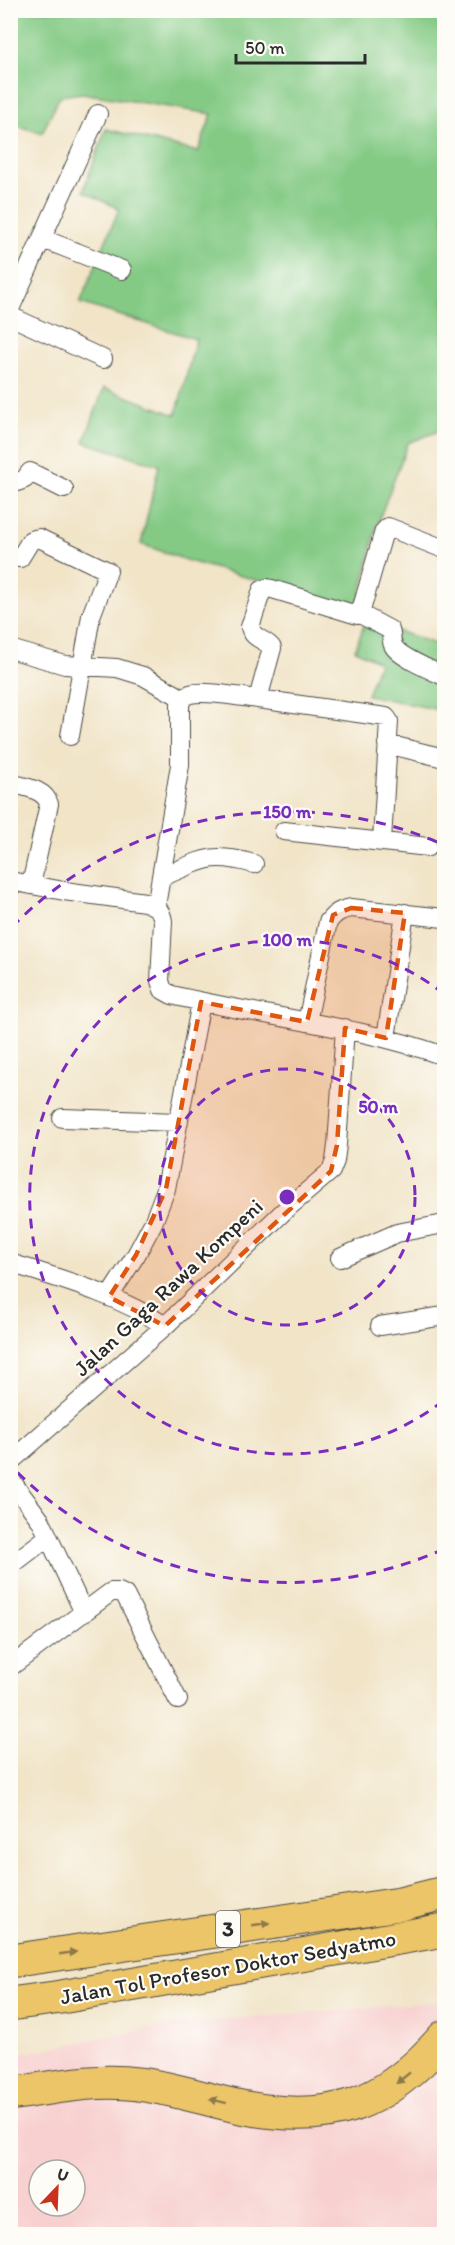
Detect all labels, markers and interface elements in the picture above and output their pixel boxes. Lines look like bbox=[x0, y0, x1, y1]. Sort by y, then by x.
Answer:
scale bar bbox=[236, 27, 365, 65]
text: 50 m bbox=[245, 37, 285, 59]
text: 150 m bbox=[263, 801, 312, 823]
text: 100 m bbox=[262, 929, 313, 951]
text: 50 m bbox=[358, 1096, 399, 1118]
centre of rings bbox=[277, 1187, 297, 1207]
street label: Jalan Gaga Rawa Kompeni bbox=[68, 1193, 268, 1382]
road number: 3 bbox=[216, 1911, 240, 1947]
one-way arrow bbox=[252, 1920, 271, 1929]
street label: Jalan Tol Profesor Doktor Sedyatmo bbox=[58, 1925, 398, 2010]
one-way arrow bbox=[59, 1948, 78, 1957]
one-way arrow bbox=[395, 2072, 411, 2085]
one-way arrow bbox=[208, 2096, 227, 2106]
north arrow bbox=[27, 2158, 87, 2218]
text: U bbox=[54, 2164, 71, 2185]

